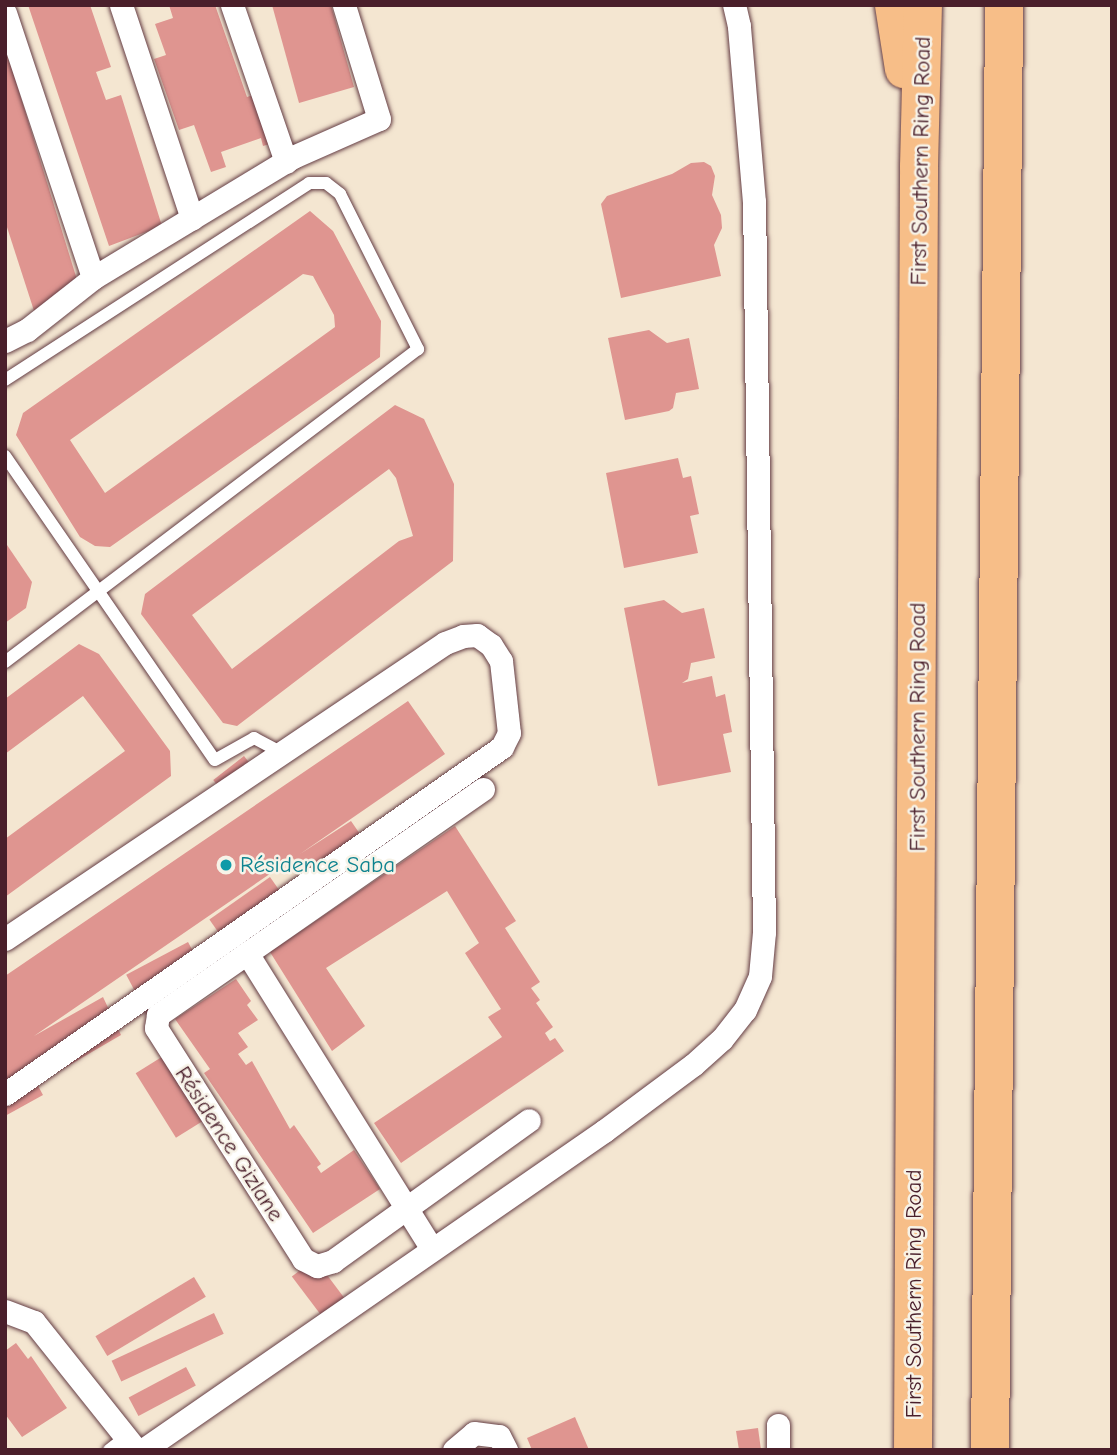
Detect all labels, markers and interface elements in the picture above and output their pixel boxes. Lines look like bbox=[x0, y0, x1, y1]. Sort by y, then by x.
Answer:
street label: First Southern Ring Road bbox=[905, 36, 937, 286]
street label: First Southern Ring Road bbox=[904, 602, 932, 852]
place label: Résidence Saba bbox=[240, 851, 395, 879]
marker: Résidence Saba bbox=[218, 857, 234, 873]
street label: Résidence Gizlane bbox=[169, 1061, 289, 1227]
street label: First Southern Ring Road bbox=[900, 1169, 928, 1419]

